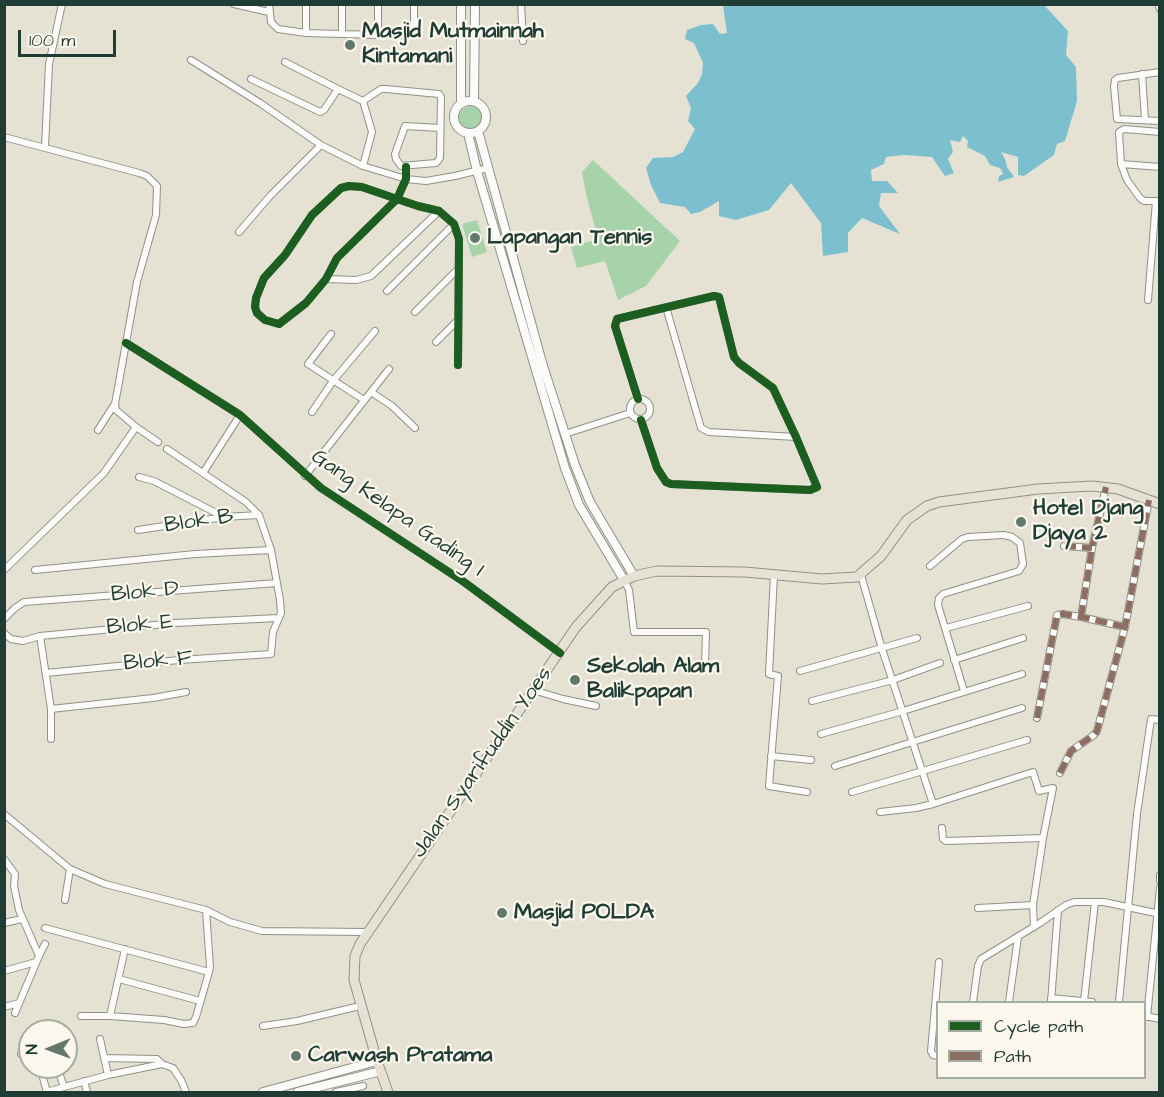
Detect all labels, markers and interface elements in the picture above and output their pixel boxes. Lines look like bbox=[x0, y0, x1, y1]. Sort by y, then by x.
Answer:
scale bar bbox=[21, 18, 118, 56]
place label: Masjid Mutmainnah Kintamani bbox=[362, 19, 544, 70]
text: 100 m bbox=[29, 28, 75, 53]
marker: Masjid Mutmainnah Kintamani bbox=[343, 38, 357, 52]
place label: Lapangan Tennis bbox=[487, 225, 652, 251]
marker: Lapangan Tennis bbox=[468, 231, 482, 245]
street label: Gang Kelapa Gading I bbox=[305, 444, 489, 584]
place label: Hotel Djang Djaya 2 bbox=[1033, 496, 1143, 548]
street label: Blok B bbox=[163, 504, 235, 540]
marker: Hotel Djang Djaya 2 bbox=[1014, 515, 1028, 529]
street label: Blok D bbox=[110, 577, 180, 609]
street label: Blok E bbox=[106, 610, 174, 642]
street label: Blok F bbox=[122, 646, 194, 678]
place label: Sekolah Alam Balikpapan bbox=[587, 654, 719, 706]
street label: Jalan Syarifuddin Yoes bbox=[407, 662, 559, 864]
marker: Sekolah Alam Balikpapan bbox=[568, 673, 582, 687]
place label: Masjid POLDA bbox=[514, 900, 654, 926]
marker: Masjid POLDA bbox=[495, 906, 509, 920]
legend bbox=[936, 1001, 1146, 1079]
text: Cycle path bbox=[994, 1014, 1083, 1039]
north arrow bbox=[18, 1019, 78, 1079]
place label: Carwash Pratama bbox=[308, 1043, 492, 1069]
text: N bbox=[21, 1044, 43, 1054]
text: Path bbox=[994, 1044, 1031, 1069]
marker: Carwash Pratama bbox=[289, 1049, 303, 1063]

